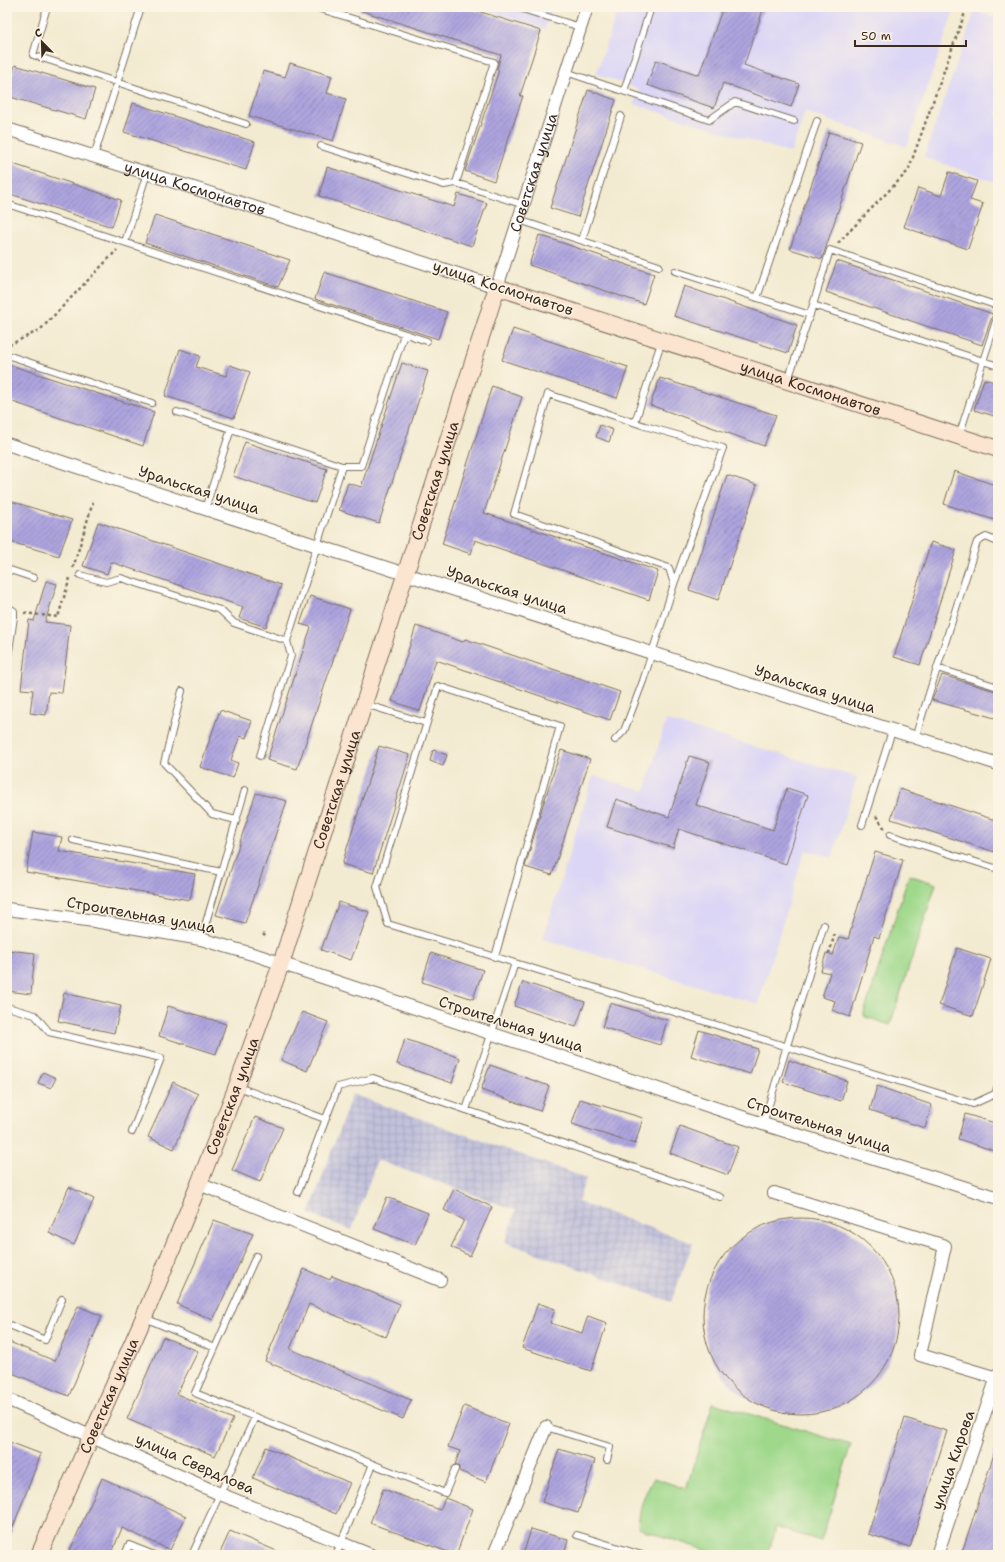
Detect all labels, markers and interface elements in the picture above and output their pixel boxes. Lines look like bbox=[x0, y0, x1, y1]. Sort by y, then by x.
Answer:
north arrow bbox=[22, 22, 62, 62]
scale bar bbox=[855, 22, 966, 48]
text: С bbox=[32, 25, 45, 41]
text: 50 m bbox=[861, 28, 891, 44]
street label: Советская улица bbox=[505, 110, 562, 235]
street label: улица Космонавтов bbox=[122, 157, 268, 220]
street label: улица Космонавтов bbox=[430, 256, 576, 320]
street label: улица Космонавтов bbox=[738, 356, 884, 421]
street label: Советская улица bbox=[407, 418, 464, 543]
street label: Уральская улица bbox=[136, 461, 263, 519]
street label: Уральская улица bbox=[444, 561, 571, 619]
street label: Уральская улица bbox=[752, 660, 879, 718]
street label: Советская улица bbox=[308, 727, 365, 852]
street label: Строительная улица bbox=[65, 892, 218, 938]
street label: Строительная улица bbox=[436, 991, 586, 1057]
street label: Советская улица bbox=[201, 1034, 264, 1158]
street label: Строительная улица bbox=[744, 1092, 894, 1158]
street label: Советская улица bbox=[75, 1334, 144, 1457]
street label: улица Кирова bbox=[927, 1407, 980, 1512]
street label: улица Свердлова bbox=[132, 1429, 258, 1499]

